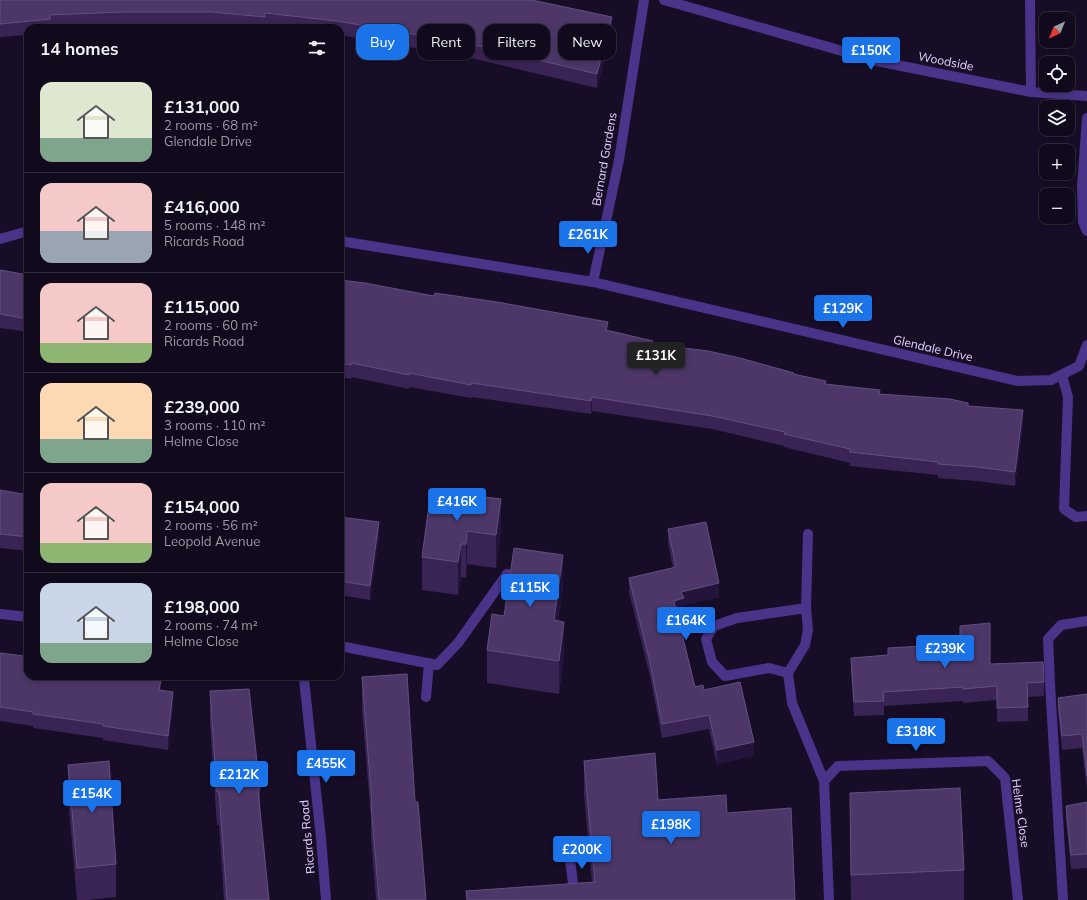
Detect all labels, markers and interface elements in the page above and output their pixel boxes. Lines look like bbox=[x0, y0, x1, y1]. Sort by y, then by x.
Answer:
north arrow bbox=[1039, 12, 1075, 48]
map controls bbox=[1039, 12, 1075, 224]
chip: Buy bbox=[356, 24, 409, 60]
chip: Rent bbox=[417, 24, 475, 60]
chip: Filters bbox=[483, 24, 550, 60]
chip: New bbox=[558, 24, 616, 60]
icon: filters bbox=[306, 37, 328, 59]
pin: £150K bbox=[843, 37, 899, 71]
text: 14 homes bbox=[40, 38, 119, 59]
text: £150K bbox=[851, 42, 891, 58]
street label: Woodside bbox=[917, 48, 975, 74]
button: locate bbox=[1039, 56, 1075, 92]
text: £131,000 bbox=[164, 96, 240, 117]
icon: home bbox=[72, 98, 120, 146]
button: layers bbox=[1039, 100, 1075, 136]
street label: Bernard Gardens bbox=[588, 111, 620, 207]
text: 2 rooms · 68 m² bbox=[164, 117, 258, 133]
text: Glendale Drive bbox=[164, 133, 252, 149]
button: + bbox=[1039, 144, 1075, 180]
button: − bbox=[1039, 188, 1075, 224]
text: £416,000 bbox=[164, 196, 240, 217]
icon: home bbox=[72, 199, 120, 247]
text: 5 rooms · 148 m² bbox=[164, 217, 265, 233]
pin: £261K bbox=[560, 221, 616, 255]
text: £261K bbox=[568, 226, 608, 242]
text: Ricards Road bbox=[164, 233, 244, 249]
pin: £129K bbox=[815, 295, 871, 329]
text: £115,000 bbox=[164, 296, 240, 317]
icon: home bbox=[72, 299, 120, 347]
text: £129K bbox=[823, 300, 863, 316]
text: 2 rooms · 60 m² bbox=[164, 317, 258, 333]
street label: Glendale Drive bbox=[892, 332, 974, 364]
text: Ricards Road bbox=[164, 333, 244, 349]
pin: £131K bbox=[628, 342, 684, 376]
text: £131K bbox=[636, 347, 676, 363]
text: £239,000 bbox=[164, 396, 240, 417]
icon: home bbox=[72, 399, 120, 447]
text: 3 rooms · 110 m² bbox=[164, 417, 265, 433]
text: Helme Close bbox=[164, 433, 239, 449]
pin: £416K bbox=[429, 488, 485, 522]
text: £416K bbox=[437, 493, 477, 509]
text: £154,000 bbox=[164, 496, 240, 517]
icon: home bbox=[72, 499, 120, 547]
text: 2 rooms · 56 m² bbox=[164, 517, 258, 533]
text: Leopold Avenue bbox=[164, 533, 260, 549]
pin: £115K bbox=[502, 574, 558, 608]
text: £115K bbox=[510, 579, 550, 595]
text: £198,000 bbox=[164, 596, 240, 617]
icon: home bbox=[72, 599, 120, 647]
pin: £164K bbox=[658, 607, 714, 641]
text: £164K bbox=[666, 612, 706, 628]
text: 2 rooms · 74 m² bbox=[164, 617, 258, 633]
text: Helme Close bbox=[164, 633, 239, 649]
pin: £239K bbox=[917, 635, 973, 669]
text: £239K bbox=[925, 640, 965, 656]
pin: £318K bbox=[888, 718, 944, 752]
text: £318K bbox=[896, 723, 936, 739]
pin: £455K bbox=[298, 750, 354, 784]
text: £455K bbox=[306, 755, 346, 771]
pin: £212K bbox=[211, 761, 267, 795]
text: £212K bbox=[219, 766, 259, 782]
street label: Helme Close bbox=[1009, 778, 1033, 848]
pin: £154K bbox=[64, 780, 120, 814]
text: £154K bbox=[72, 785, 112, 801]
street label: Ricards Road bbox=[296, 799, 318, 875]
pin: £198K bbox=[643, 811, 699, 845]
text: £198K bbox=[651, 816, 691, 832]
pin: £200K bbox=[554, 836, 610, 870]
text: £200K bbox=[562, 841, 602, 857]

